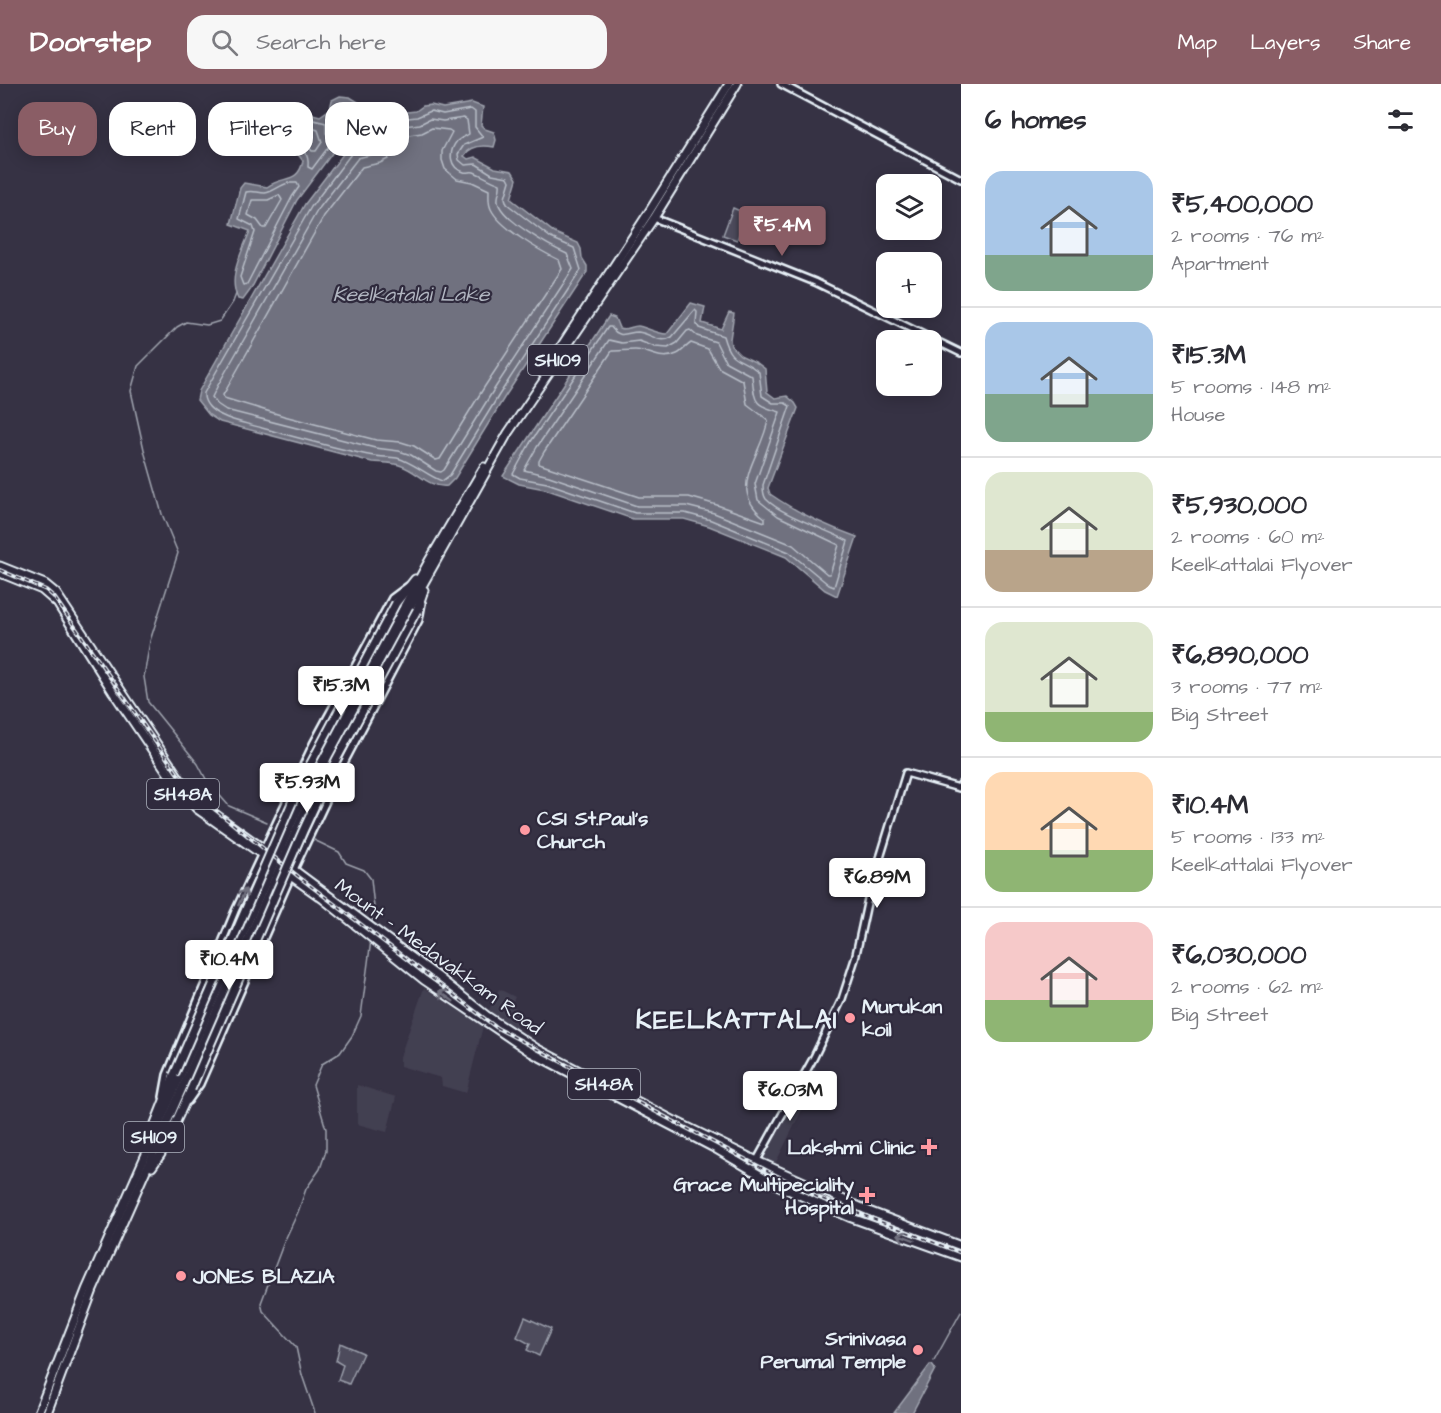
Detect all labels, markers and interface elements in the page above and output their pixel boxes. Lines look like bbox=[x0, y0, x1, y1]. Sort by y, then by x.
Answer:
search box bbox=[187, 15, 607, 69]
text: Doorstep bbox=[30, 23, 151, 62]
icon: search bbox=[208, 26, 241, 59]
text: Search here bbox=[256, 27, 386, 58]
text: Map bbox=[1177, 28, 1217, 57]
text: Layers bbox=[1250, 28, 1320, 57]
text: Share bbox=[1353, 28, 1411, 57]
chip: Buy bbox=[18, 102, 97, 156]
chip: Rent bbox=[109, 102, 196, 156]
chip: Filters bbox=[208, 102, 313, 156]
chip: New bbox=[325, 102, 409, 156]
text: 6 homes bbox=[985, 102, 1087, 138]
icon: filters bbox=[1384, 104, 1417, 137]
map controls bbox=[876, 174, 942, 396]
button: layers bbox=[876, 174, 942, 240]
text: ₹5,400,000 bbox=[1171, 186, 1313, 222]
icon: home bbox=[1033, 195, 1105, 267]
pin: ₹5.4M bbox=[740, 206, 824, 257]
text: ₹5.4M bbox=[753, 211, 811, 239]
text: 2 rooms · 76 m² bbox=[1171, 222, 1324, 250]
text: Apartment bbox=[1171, 250, 1269, 278]
button: + bbox=[876, 252, 942, 318]
water label: Keelkatalai Lake bbox=[333, 280, 491, 309]
button: − bbox=[876, 330, 942, 396]
text: ₹15.3M bbox=[1171, 337, 1246, 373]
road number: SH109 bbox=[528, 345, 588, 375]
icon: home bbox=[1033, 346, 1105, 418]
text: 5 rooms · 148 m² bbox=[1171, 373, 1331, 401]
text: House bbox=[1171, 401, 1225, 429]
text: ₹5,930,000 bbox=[1171, 487, 1307, 523]
icon: home bbox=[1033, 496, 1105, 568]
text: 2 rooms · 60 m² bbox=[1171, 523, 1325, 551]
text: Keelkattalai Flyover bbox=[1171, 551, 1353, 579]
text: ₹6,890,000 bbox=[1171, 637, 1309, 673]
icon: home bbox=[1033, 646, 1105, 718]
pin: ₹15.3M bbox=[292, 666, 390, 717]
text: ₹15.3M bbox=[312, 671, 370, 699]
text: 3 rooms · 77 m² bbox=[1171, 673, 1323, 701]
text: Big Street bbox=[1171, 701, 1268, 729]
pin: ₹5.93M bbox=[258, 763, 356, 814]
text: ₹5.93M bbox=[274, 768, 340, 796]
road number: SH48A bbox=[147, 779, 219, 809]
text: ₹10.4M bbox=[1171, 787, 1248, 823]
icon: home bbox=[1033, 796, 1105, 868]
place label: CSI St.Paul's Church bbox=[537, 805, 648, 856]
marker: CSI St.Paul's Church bbox=[518, 823, 532, 837]
text: 5 rooms · 133 m² bbox=[1171, 823, 1325, 851]
text: Keelkattalai Flyover bbox=[1171, 851, 1353, 879]
pin: ₹6.89M bbox=[828, 858, 926, 909]
text: ₹6.89M bbox=[843, 863, 911, 891]
street label: Mount - Medavakkam Road bbox=[329, 872, 548, 1042]
one-way arrow bbox=[236, 889, 248, 907]
text: ₹6,030,000 bbox=[1171, 937, 1307, 973]
pin: ₹10.4M bbox=[180, 940, 278, 991]
text: ₹10.4M bbox=[199, 945, 259, 973]
icon: home bbox=[1033, 946, 1105, 1018]
text: 2 rooms · 62 m² bbox=[1171, 973, 1323, 1001]
one-way arrow bbox=[439, 990, 455, 1002]
place label: Murukan koil bbox=[862, 993, 942, 1044]
text: Big Street bbox=[1171, 1001, 1268, 1029]
district label: KEELKATTALAI bbox=[636, 1002, 838, 1038]
marker: Murukan koil bbox=[843, 1011, 857, 1025]
road number: SH48A bbox=[568, 1069, 640, 1099]
pin: ₹6.03M bbox=[741, 1071, 839, 1122]
text: ₹6.03M bbox=[757, 1076, 823, 1104]
road number: SH109 bbox=[124, 1122, 184, 1152]
place label: Lakshmi Clinic bbox=[787, 1134, 916, 1162]
marker: Lakshmi Clinic bbox=[920, 1138, 938, 1156]
place label: Grace Multipeciality Hospital bbox=[673, 1171, 854, 1222]
marker: Grace Multipeciality Hospital bbox=[858, 1186, 876, 1204]
one-way arrow bbox=[897, 1231, 916, 1242]
place label: JONES BLAZIA bbox=[192, 1263, 335, 1291]
marker: JONES BLAZIA bbox=[174, 1269, 188, 1283]
place label: Srinivasa Perumal Temple bbox=[760, 1325, 907, 1376]
marker: Srinivasa Perumal Temple bbox=[911, 1343, 925, 1357]

